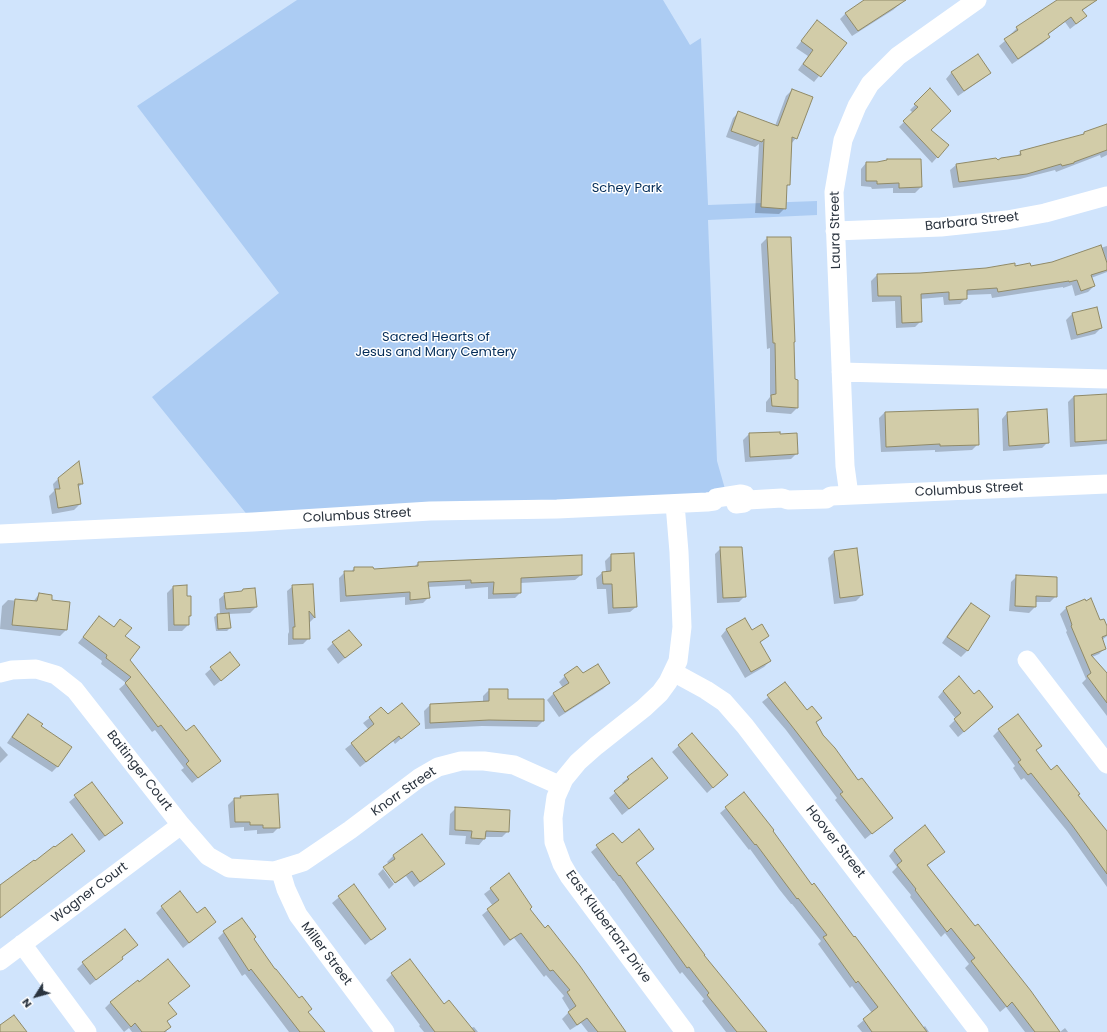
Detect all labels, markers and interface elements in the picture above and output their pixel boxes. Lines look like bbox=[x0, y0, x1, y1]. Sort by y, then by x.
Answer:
park label: Schey Park bbox=[592, 181, 662, 197]
street label: Laura Street bbox=[828, 191, 844, 269]
street label: Barbara Street bbox=[924, 209, 1020, 235]
park label: Sacred Hearts of Jesus and Mary Cemtery bbox=[355, 330, 517, 361]
street label: Columbus Street bbox=[914, 479, 1024, 501]
street label: Columbus Street bbox=[302, 505, 412, 527]
street label: Baitinger Court bbox=[103, 728, 175, 814]
street label: Knorr Street bbox=[369, 764, 439, 820]
street label: Hoover Street bbox=[802, 803, 868, 881]
street label: Wagner Court bbox=[49, 859, 131, 927]
street label: East Klubertanz Drive bbox=[562, 868, 654, 986]
street label: Miller Street bbox=[297, 919, 355, 989]
north arrow bbox=[16, 976, 56, 1016]
text: N bbox=[18, 995, 35, 1011]

